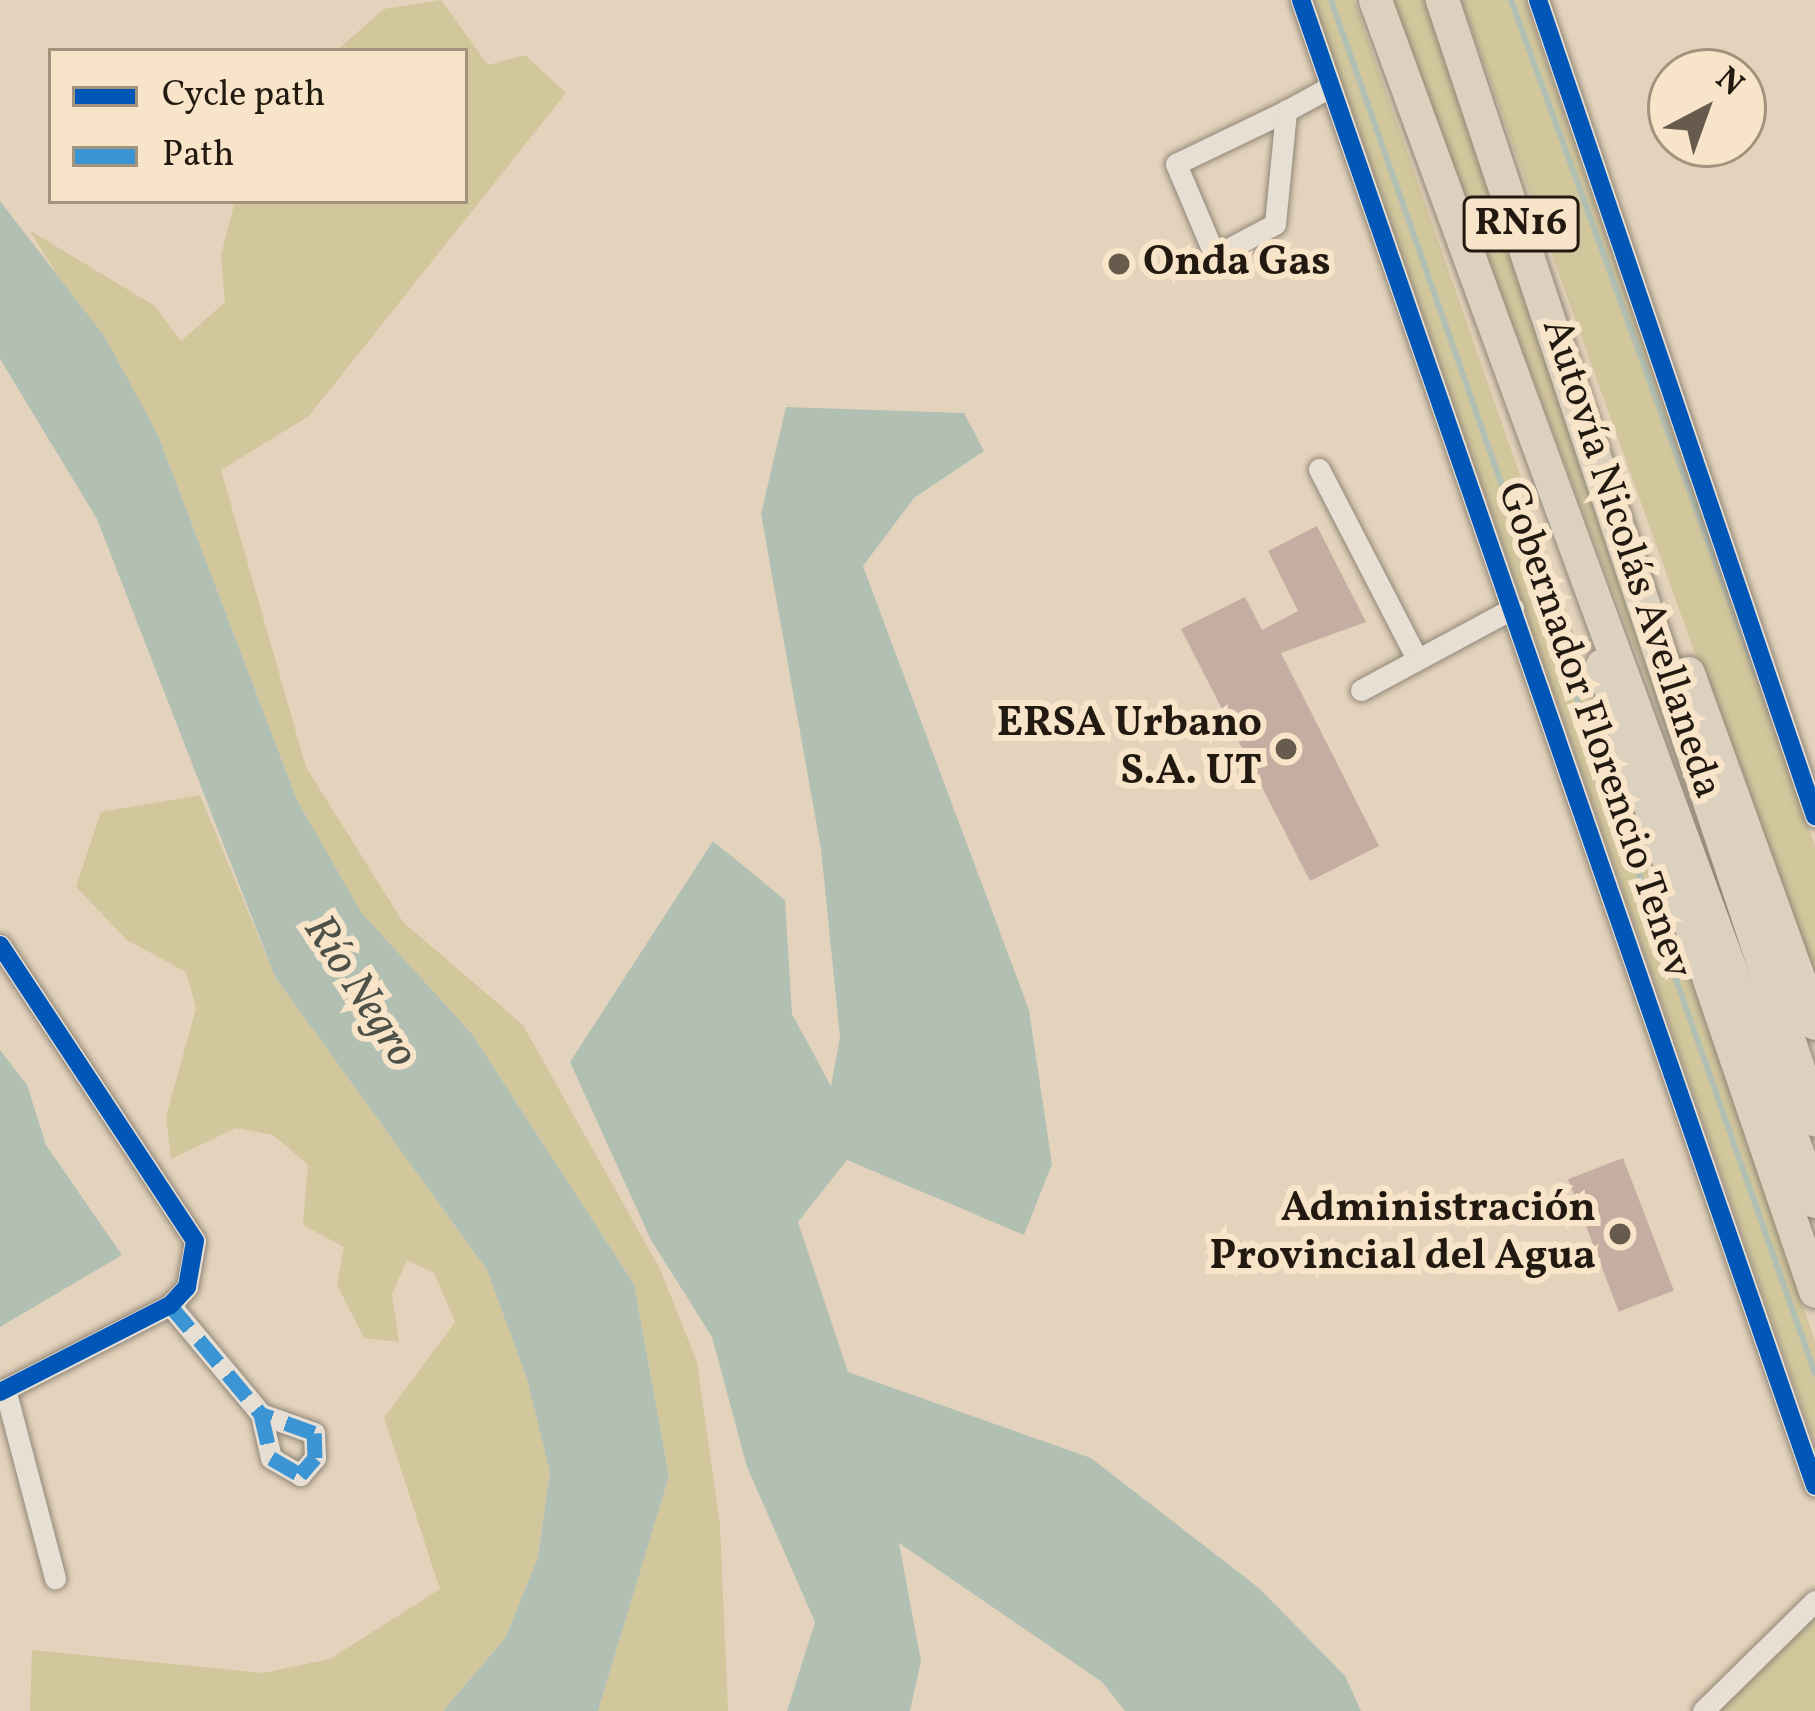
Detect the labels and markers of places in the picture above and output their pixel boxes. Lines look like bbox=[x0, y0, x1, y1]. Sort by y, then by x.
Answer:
place label: Onda Gas bbox=[1143, 239, 1331, 289]
marker: Onda Gas bbox=[1106, 251, 1132, 277]
place label: ERSA Urbano S.A. UT bbox=[997, 700, 1262, 798]
marker: ERSA Urbano S.A. UT bbox=[1273, 736, 1299, 762]
place label: Administración Provincial del Agua bbox=[1209, 1185, 1596, 1284]
marker: Administración Provincial del Agua bbox=[1607, 1221, 1633, 1247]

